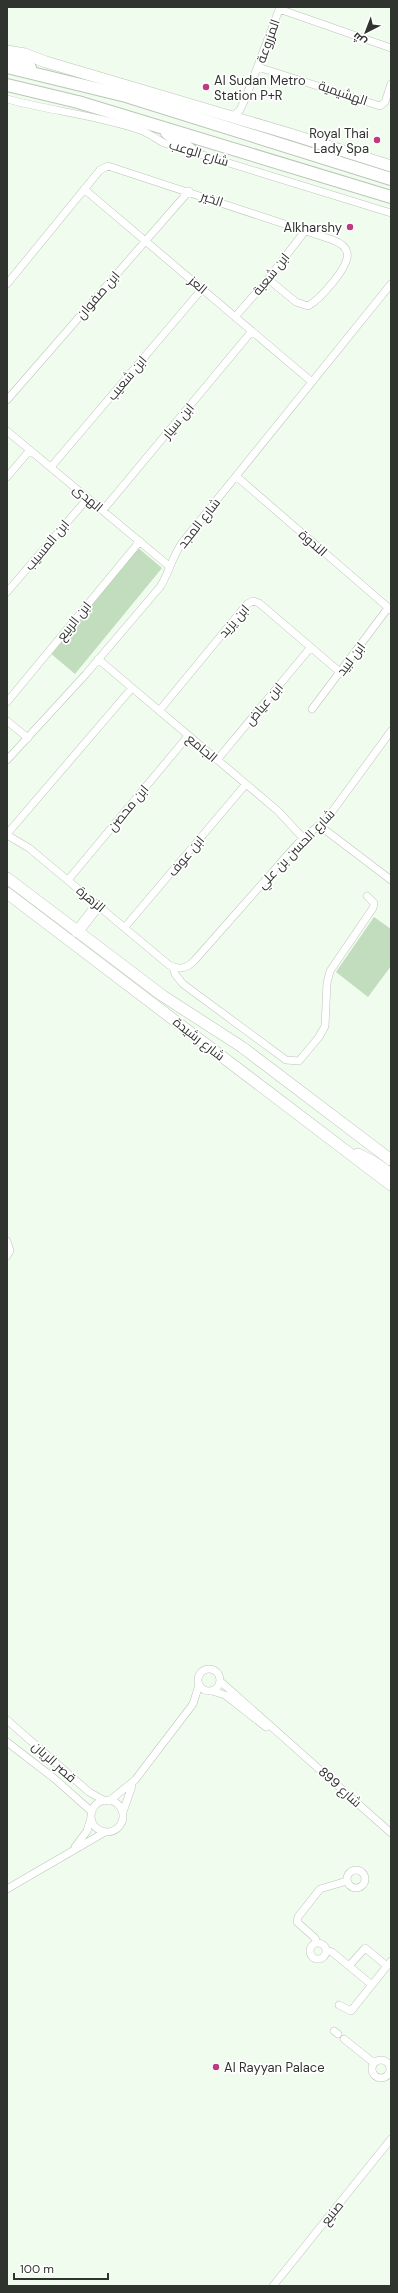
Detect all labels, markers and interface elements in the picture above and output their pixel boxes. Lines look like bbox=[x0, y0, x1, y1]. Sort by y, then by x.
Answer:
north arrow bbox=[346, 12, 386, 52]
street label: المزروعة bbox=[252, 17, 284, 65]
text: ش bbox=[349, 30, 369, 49]
place label: Al Sudan Metro Station P+R bbox=[214, 72, 306, 104]
street label: الهشيمية bbox=[316, 77, 370, 109]
marker: Al Sudan Metro Station P+R bbox=[201, 82, 211, 92]
place label: Royal Thai Lady Spa bbox=[309, 125, 369, 157]
marker: Royal Thai Lady Spa bbox=[372, 135, 382, 145]
street label: شارع الوعب bbox=[167, 136, 231, 170]
street label: الخير bbox=[198, 187, 225, 211]
place label: Alkharshy bbox=[284, 219, 342, 236]
marker: Alkharshy bbox=[345, 222, 355, 232]
street label: ابن شعبة bbox=[249, 249, 293, 299]
street label: ابن صفوان bbox=[73, 267, 123, 323]
street label: العز bbox=[184, 272, 211, 298]
street label: ابن شعيب bbox=[103, 352, 151, 404]
street label: ابن سيار bbox=[158, 400, 198, 443]
street label: الهدى bbox=[69, 480, 107, 516]
street label: شارع المجد bbox=[174, 494, 224, 552]
street label: ابن المسيب bbox=[21, 516, 73, 574]
street label: الندوة bbox=[295, 526, 331, 560]
street label: ابن الربيع bbox=[53, 598, 95, 644]
street label: ابن يزيد bbox=[215, 601, 253, 641]
street label: ابن لبيد bbox=[333, 639, 369, 679]
street label: ابن عياض bbox=[241, 679, 287, 729]
street label: الجامع bbox=[183, 730, 221, 766]
street label: ابن محصن bbox=[104, 781, 152, 835]
street label: شارع الحسن بن علي bbox=[254, 806, 340, 894]
street label: ابن عوف bbox=[164, 832, 208, 880]
street label: الزهرة bbox=[73, 882, 109, 916]
street label: شارع رشيدة bbox=[170, 1013, 228, 1065]
street label: قصر الريان bbox=[28, 1738, 80, 1786]
street label: شارع 899 bbox=[315, 1763, 365, 1811]
place label: Al Rayyan Palace bbox=[224, 2059, 325, 2076]
marker: Al Rayyan Palace bbox=[211, 2062, 221, 2072]
street label: صنيع bbox=[317, 2197, 347, 2229]
scale bar bbox=[14, 2255, 108, 2281]
text: 100 m bbox=[20, 2261, 54, 2277]

